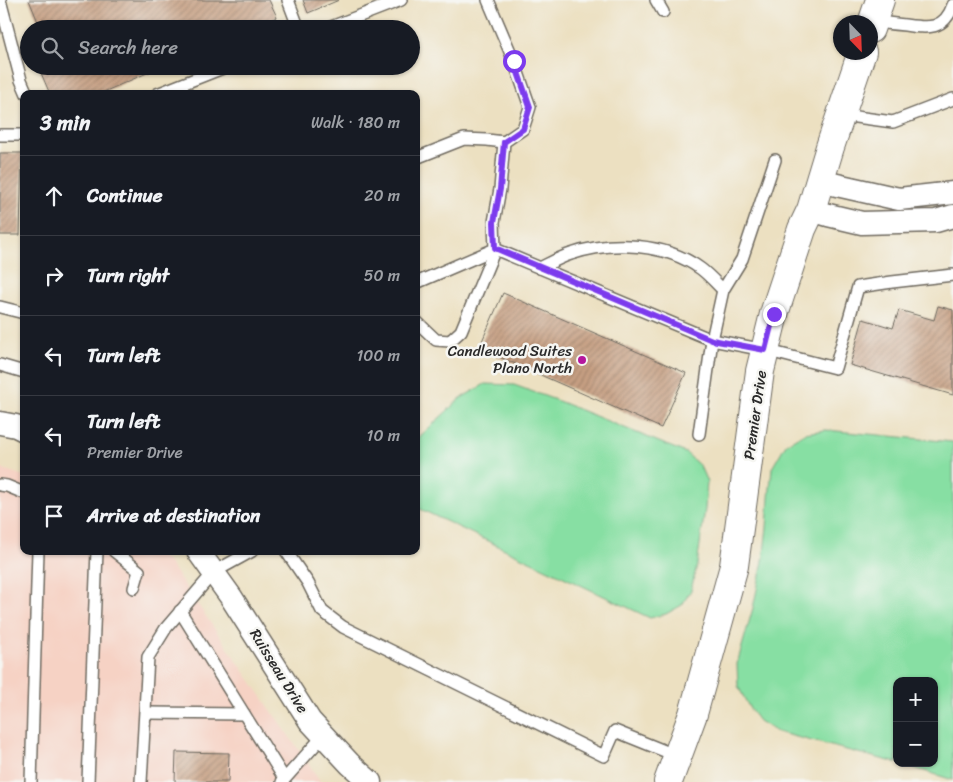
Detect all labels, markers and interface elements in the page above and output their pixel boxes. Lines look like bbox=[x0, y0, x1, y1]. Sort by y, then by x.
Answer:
north arrow bbox=[833, 15, 878, 60]
search box bbox=[20, 20, 420, 75]
text: Search here bbox=[78, 31, 178, 64]
icon: search bbox=[38, 34, 66, 62]
route start bbox=[503, 50, 526, 73]
text: 3 min bbox=[40, 104, 90, 142]
text: Walk · 180 m bbox=[311, 108, 400, 137]
text: Continue bbox=[87, 179, 163, 212]
text: 20 m bbox=[364, 181, 400, 210]
icon: ahead bbox=[40, 182, 68, 210]
text: Turn right bbox=[87, 259, 169, 292]
text: 50 m bbox=[364, 261, 400, 290]
icon: right bbox=[40, 262, 68, 290]
route end bbox=[763, 303, 786, 326]
place label: Candlewood Suites Plano North bbox=[448, 338, 572, 381]
text: Turn left bbox=[87, 339, 160, 372]
text: 100 m bbox=[356, 341, 400, 370]
icon: left bbox=[40, 342, 68, 370]
marker: Candlewood Suites Plano North bbox=[576, 354, 588, 366]
street label: Premier Drive bbox=[736, 368, 774, 461]
text: Turn left bbox=[87, 405, 160, 438]
text: 10 m bbox=[367, 421, 400, 450]
icon: left bbox=[40, 422, 68, 450]
text: Premier Drive bbox=[87, 438, 183, 467]
text: Arrive at destination bbox=[87, 499, 260, 532]
icon: arrive bbox=[40, 502, 68, 530]
street label: Ruisseau Drive bbox=[243, 624, 316, 719]
map controls bbox=[893, 677, 938, 767]
button: + bbox=[893, 677, 938, 722]
button: − bbox=[893, 722, 938, 767]

